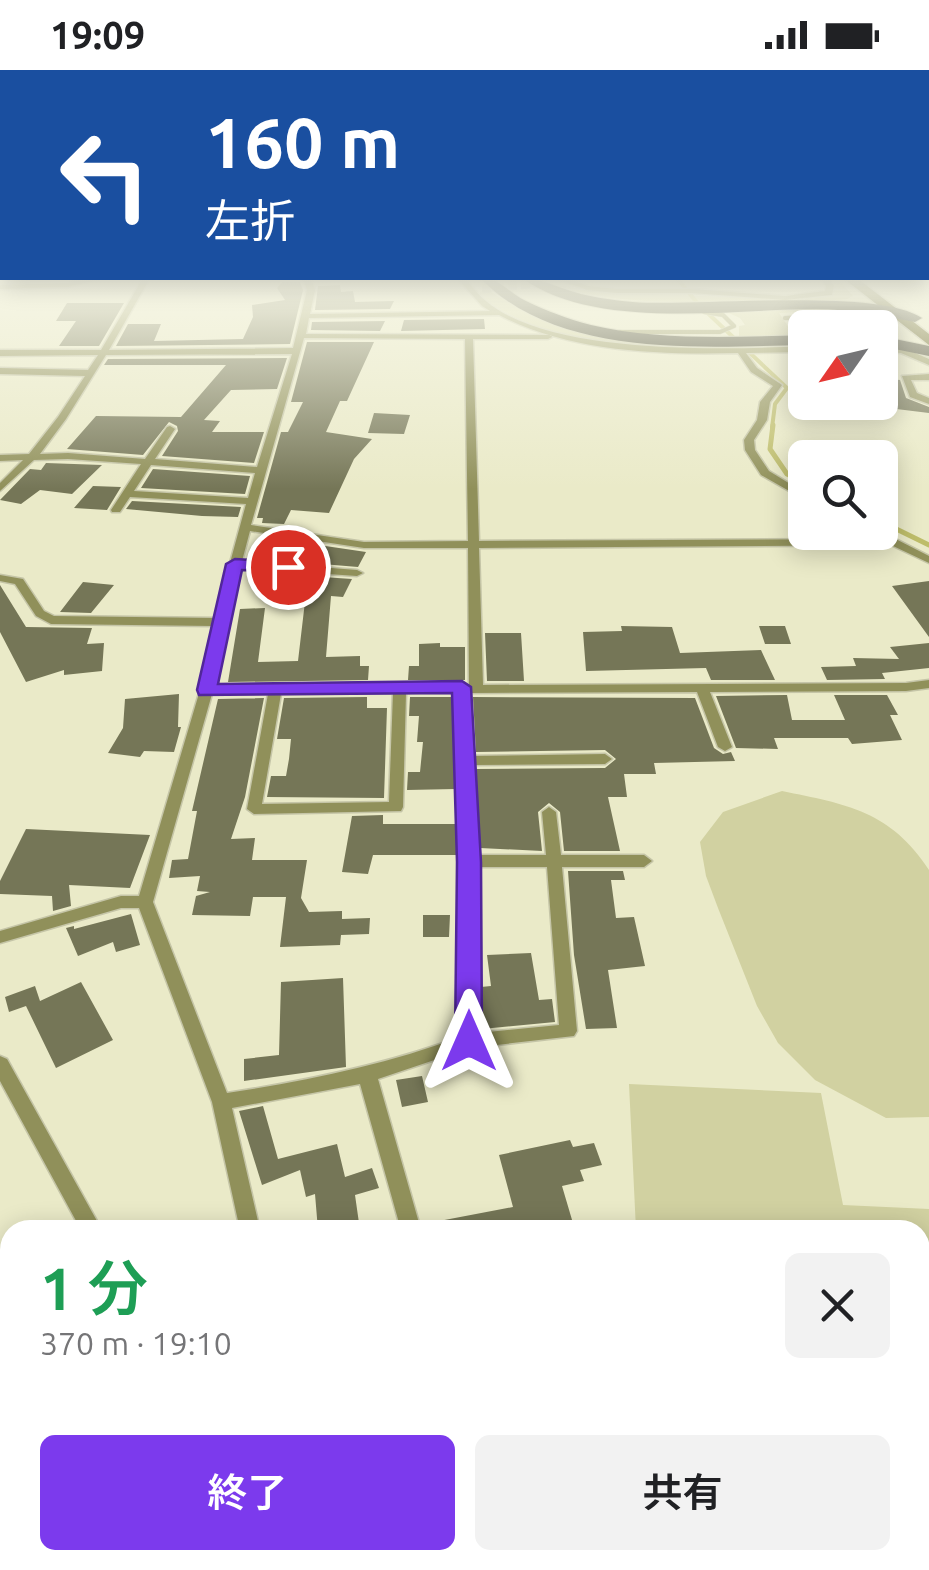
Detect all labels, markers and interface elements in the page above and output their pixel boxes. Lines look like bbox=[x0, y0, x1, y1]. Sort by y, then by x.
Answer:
text: 19:09 bbox=[50, 14, 145, 56]
text: 160 m bbox=[205, 103, 400, 181]
icon: left bbox=[40, 110, 170, 240]
text: 左折 bbox=[205, 195, 295, 246]
north arrow bbox=[788, 310, 898, 420]
map controls bbox=[788, 310, 898, 550]
button: search bbox=[788, 440, 898, 550]
pin bbox=[246, 525, 331, 610]
icon: arrive bbox=[261, 540, 316, 595]
position arrow bbox=[417, 989, 521, 1093]
button: close bbox=[785, 1253, 890, 1358]
text: 1 分 bbox=[40, 1254, 148, 1321]
text: 370 m · 19:10 bbox=[40, 1325, 232, 1361]
button: 終了 bbox=[40, 1435, 455, 1550]
button: 共有 bbox=[475, 1435, 890, 1550]

